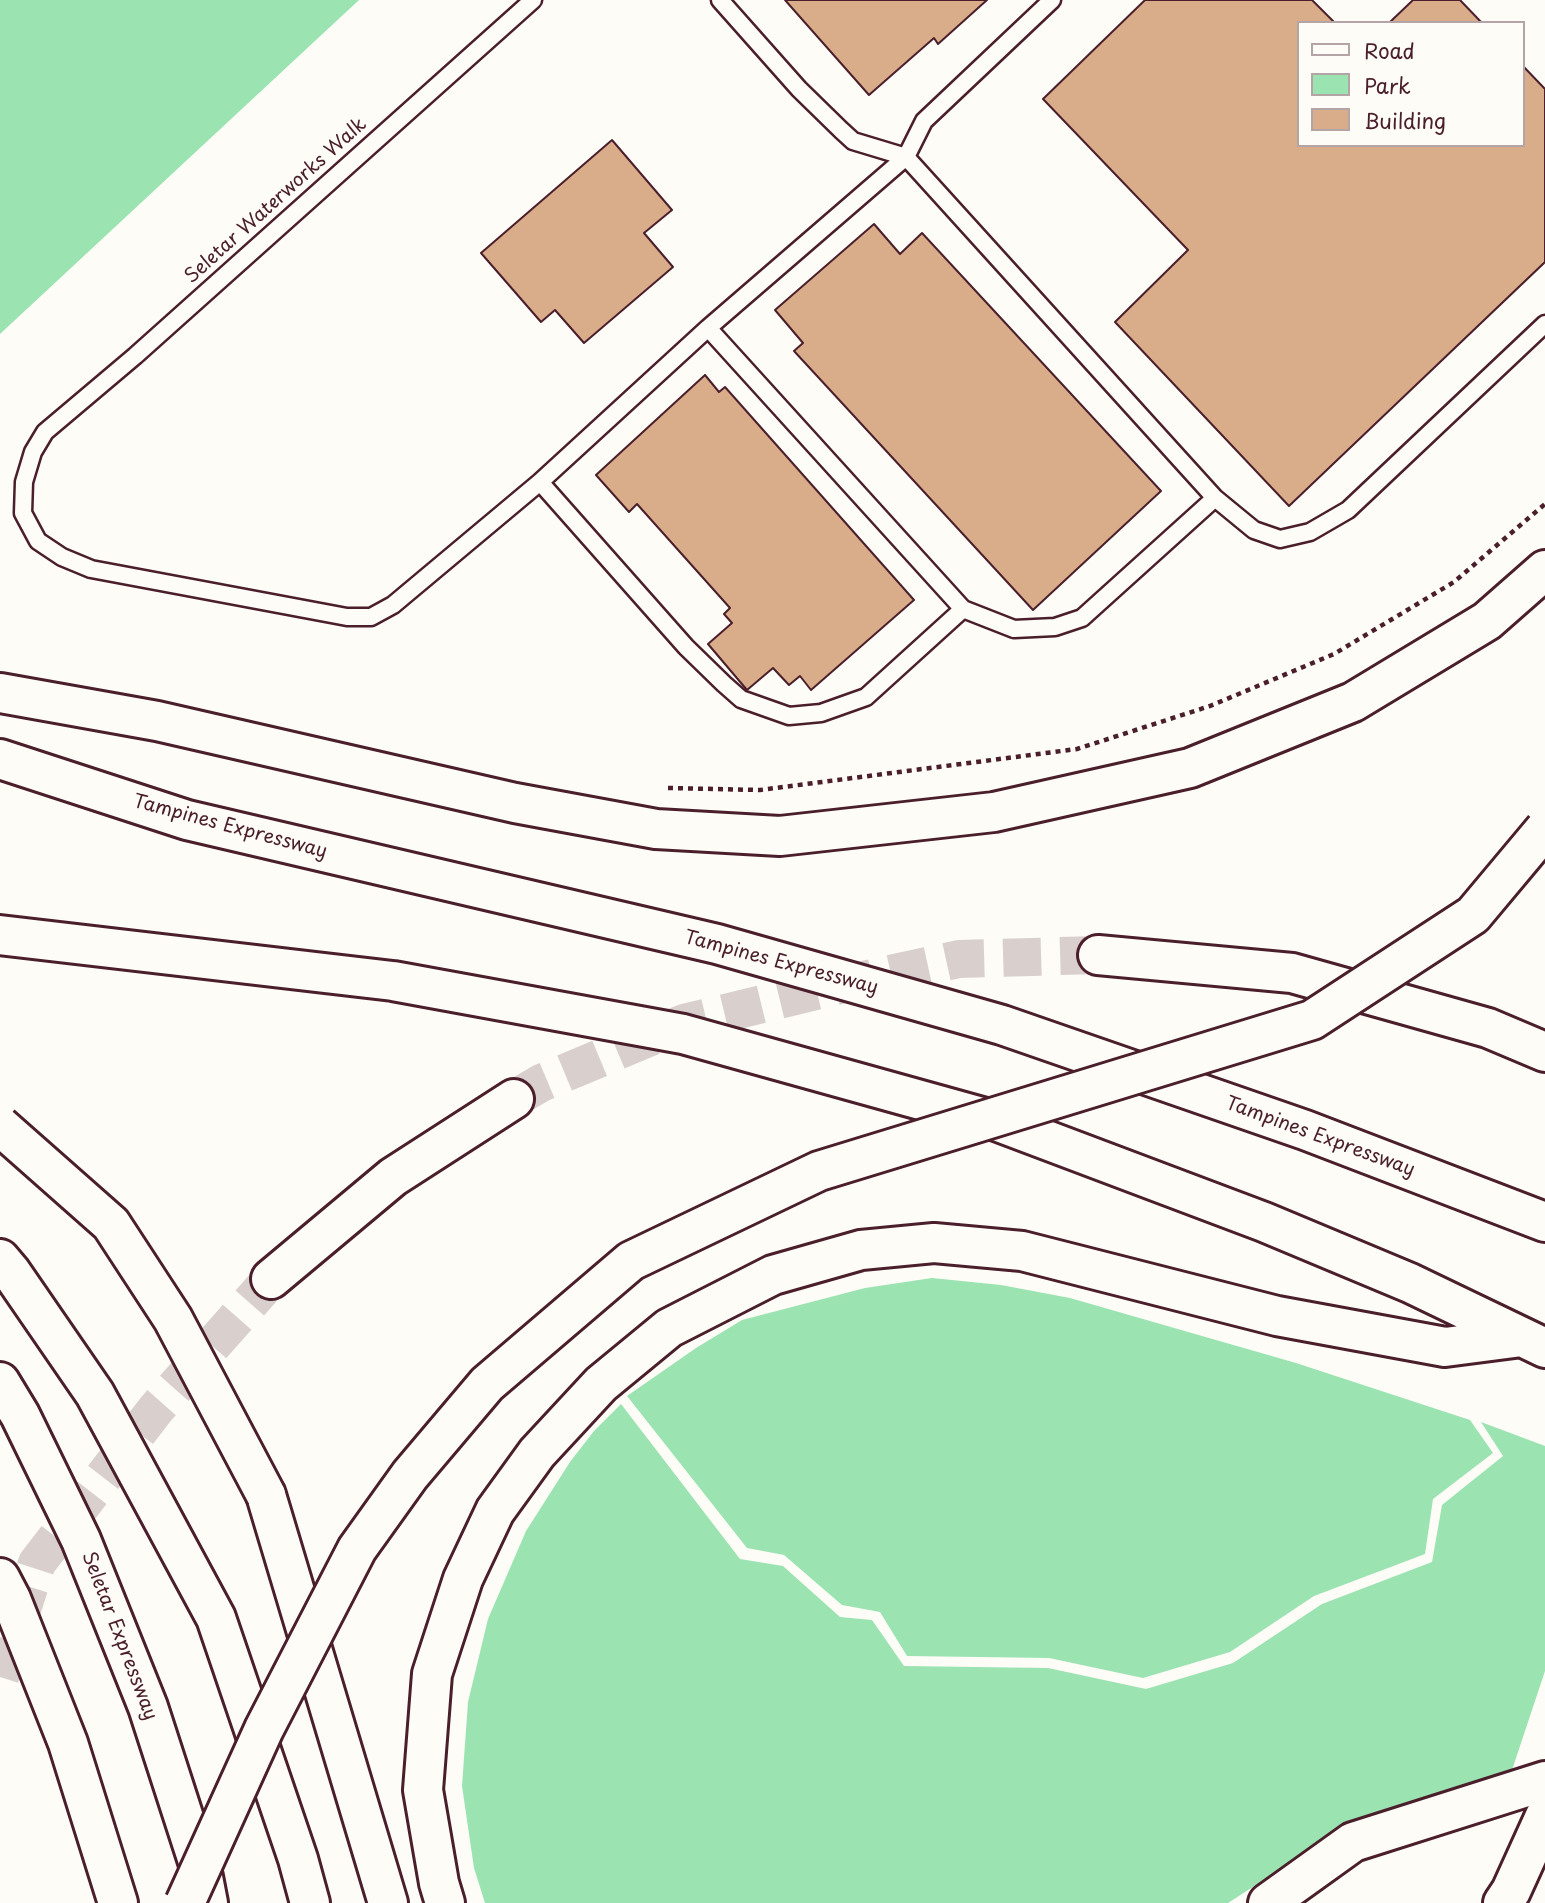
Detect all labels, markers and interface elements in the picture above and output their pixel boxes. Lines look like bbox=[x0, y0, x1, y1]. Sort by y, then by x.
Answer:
legend bbox=[1296, 21, 1524, 147]
text: Road bbox=[1364, 34, 1415, 66]
text: Park bbox=[1364, 69, 1411, 101]
text: Building bbox=[1364, 104, 1446, 136]
street label: Seletar Waterworks Walk bbox=[180, 113, 372, 289]
street label: Tampines Expressway bbox=[131, 790, 329, 864]
street label: Tampines Expressway bbox=[682, 926, 880, 1000]
street label: Tampines Expressway bbox=[1222, 1092, 1418, 1182]
street label: Seletar Expressway bbox=[76, 1548, 162, 1724]

